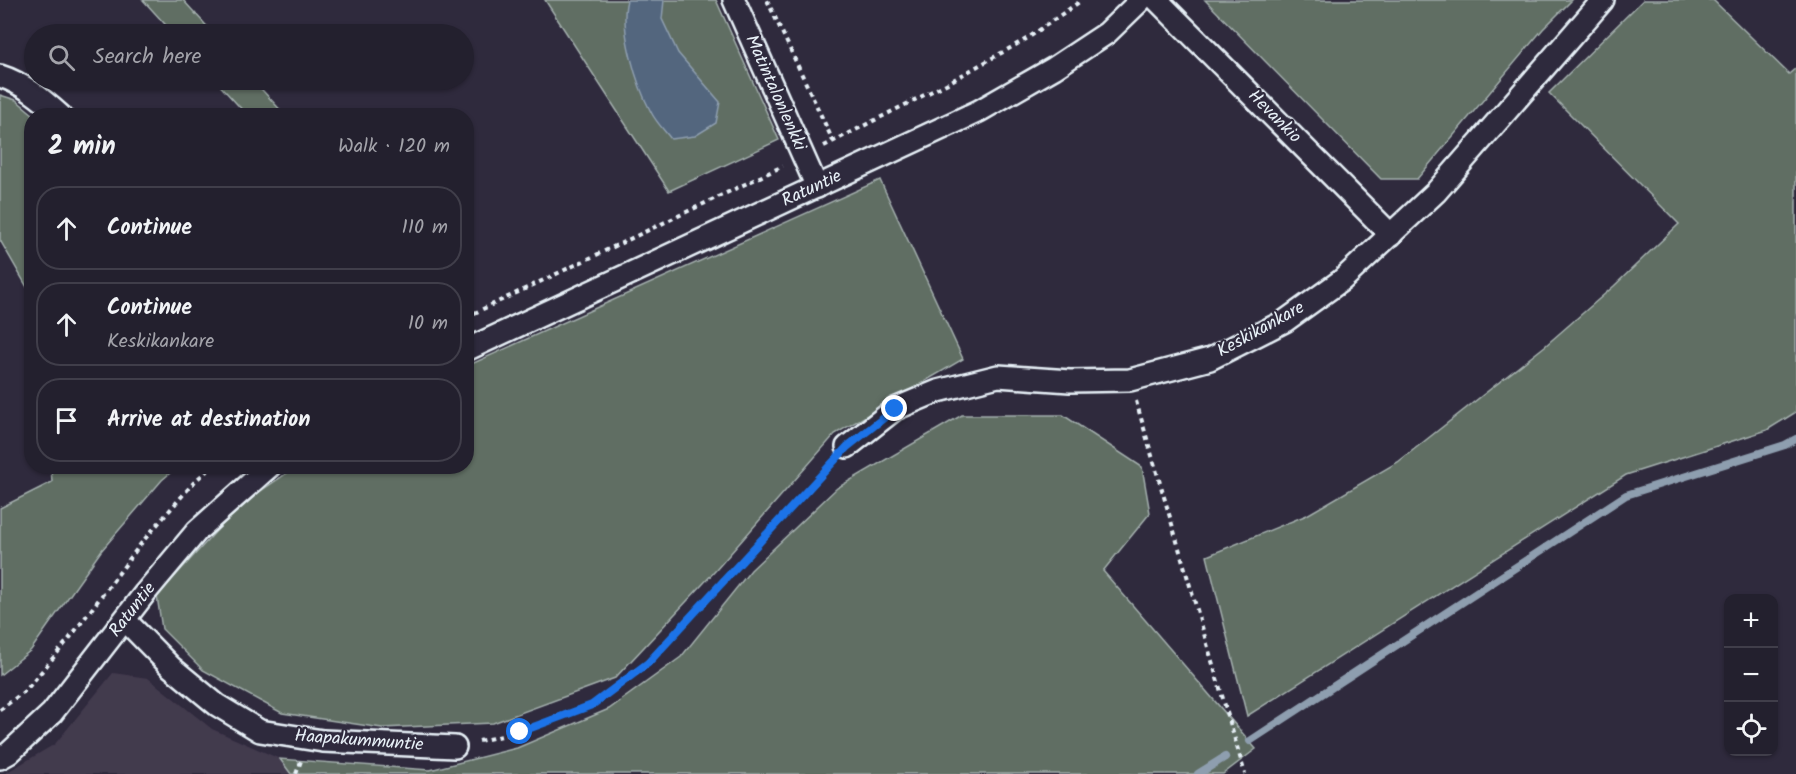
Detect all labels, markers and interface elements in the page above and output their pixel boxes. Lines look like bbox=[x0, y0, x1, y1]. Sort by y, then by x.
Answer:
search box bbox=[24, 24, 474, 90]
street label: Matintalonlenkki bbox=[736, 30, 814, 156]
text: Search here bbox=[93, 40, 201, 75]
icon: search bbox=[45, 41, 78, 74]
street label: Hevankio bbox=[1240, 83, 1308, 151]
text: 2 min bbox=[48, 126, 116, 168]
text: Walk · 120 m bbox=[338, 131, 450, 163]
street label: Ratuntie bbox=[777, 162, 847, 216]
text: Continue bbox=[107, 211, 192, 246]
icon: ahead bbox=[50, 212, 83, 245]
text: 110 m bbox=[402, 212, 448, 244]
text: Continue bbox=[107, 291, 192, 326]
street label: Keskikankare bbox=[1212, 294, 1310, 366]
icon: ahead bbox=[50, 308, 83, 341]
text: 10 m bbox=[408, 308, 448, 340]
text: Keskikankare bbox=[107, 326, 214, 358]
route end bbox=[881, 395, 907, 421]
text: Arrive at destination bbox=[107, 403, 310, 438]
icon: arrive bbox=[50, 404, 83, 437]
street label: Ratuntie bbox=[102, 576, 164, 644]
map controls bbox=[1724, 594, 1778, 756]
button: + bbox=[1724, 594, 1778, 648]
button: − bbox=[1724, 648, 1778, 702]
button: locate bbox=[1724, 702, 1778, 756]
route start bbox=[506, 718, 532, 744]
street label: Haapakummuntie bbox=[293, 722, 425, 760]

